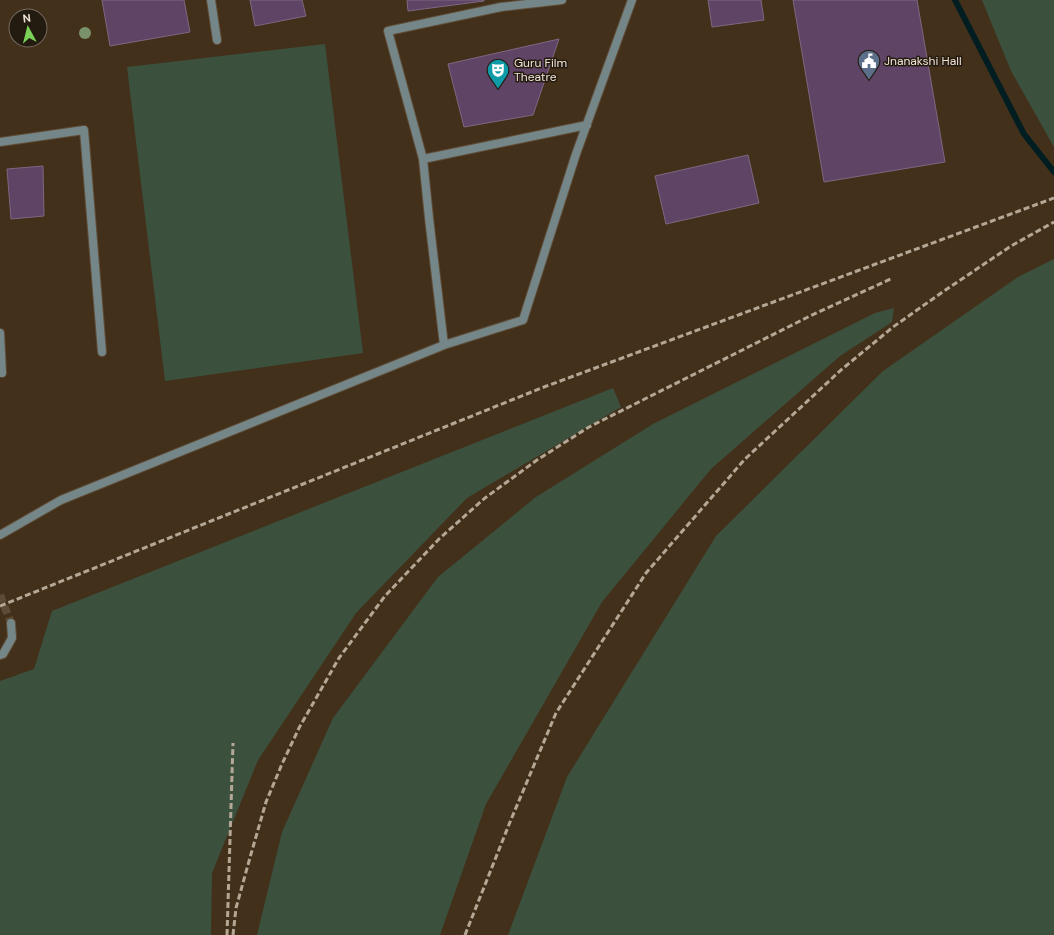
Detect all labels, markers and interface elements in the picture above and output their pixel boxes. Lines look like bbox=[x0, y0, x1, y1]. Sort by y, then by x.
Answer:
north arrow bbox=[8, 8, 48, 48]
text: N bbox=[22, 11, 32, 26]
public building icon: Jnanakshi Hall bbox=[856, 48, 882, 81]
place label: Jnanakshi Hall bbox=[884, 53, 962, 69]
place label: Guru Film Theatre bbox=[514, 55, 567, 85]
theatre icon: Guru Film Theatre bbox=[485, 57, 511, 90]

